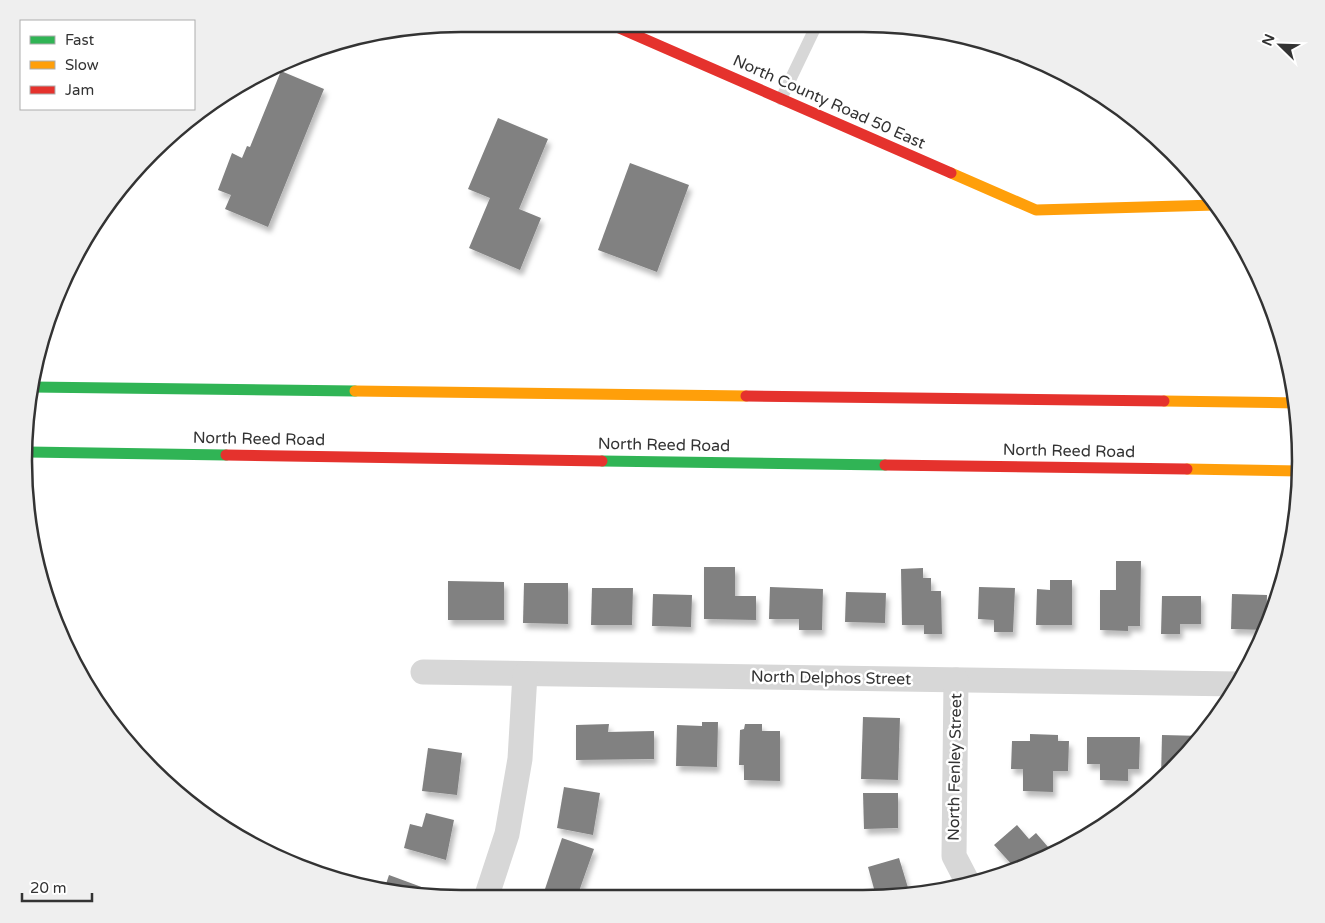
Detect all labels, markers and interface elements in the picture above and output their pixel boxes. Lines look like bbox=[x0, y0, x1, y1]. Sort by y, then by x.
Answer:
legend bbox=[20, 20, 195, 110]
north arrow bbox=[1255, 20, 1305, 70]
text: Fast bbox=[65, 31, 95, 49]
text: N bbox=[1258, 32, 1279, 49]
street label: North County Road 50 East bbox=[730, 50, 928, 154]
text: Slow bbox=[65, 56, 99, 74]
text: Jam bbox=[65, 81, 94, 99]
street label: North Reed Road bbox=[193, 428, 325, 450]
street label: North Reed Road bbox=[598, 434, 730, 456]
street label: North Reed Road bbox=[1003, 440, 1135, 462]
street label: North Delphos Street bbox=[751, 667, 911, 689]
street label: North Fenley Street bbox=[944, 693, 966, 841]
scale bar bbox=[22, 870, 92, 902]
text: 20 m bbox=[30, 879, 67, 897]

